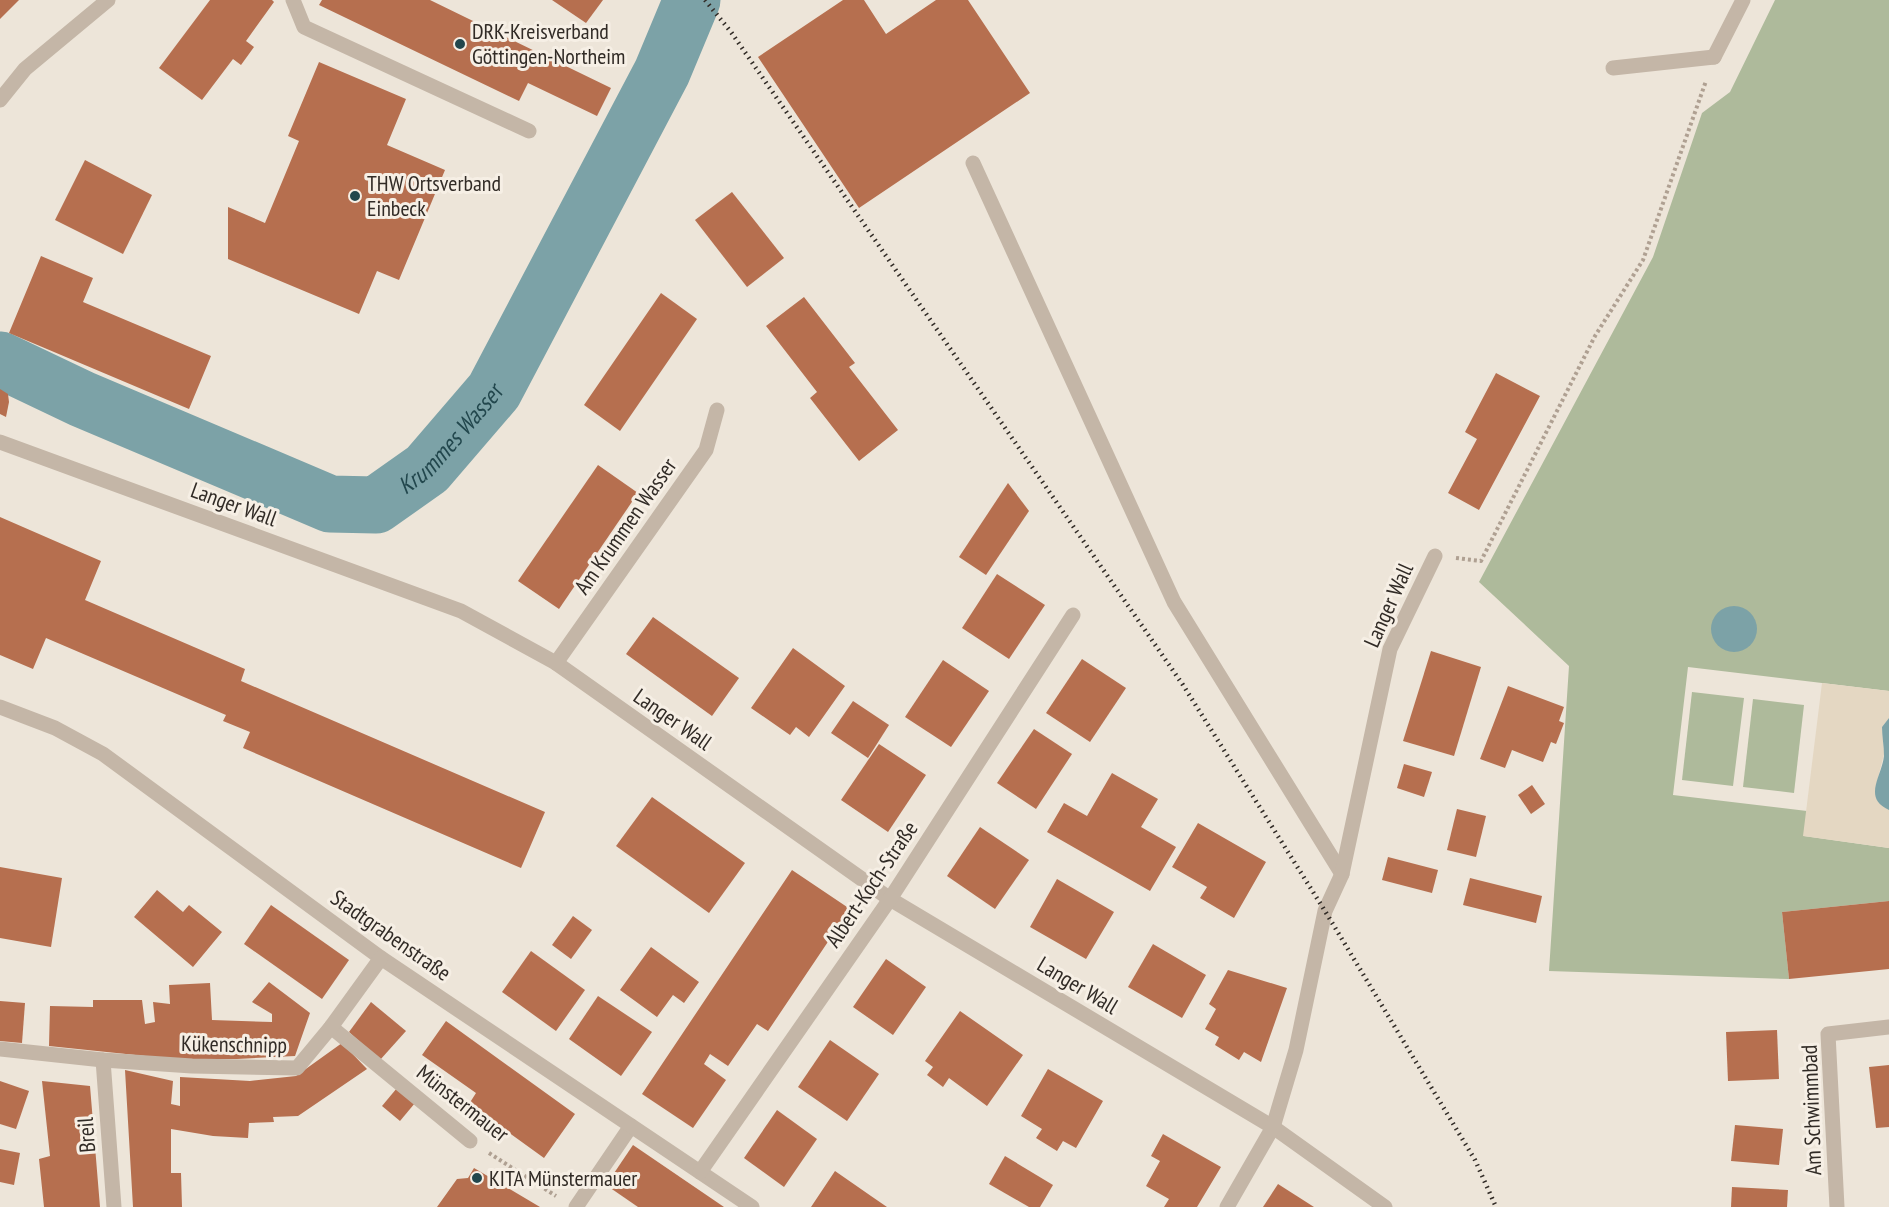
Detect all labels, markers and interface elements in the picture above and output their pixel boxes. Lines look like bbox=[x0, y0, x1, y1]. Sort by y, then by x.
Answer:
place label: DRK-Kreisverband Göttingen-Northeim bbox=[472, 17, 625, 70]
marker: DRK-Kreisverband Göttingen-Northeim bbox=[453, 37, 467, 51]
place label: THW Ortsverband Einbeck bbox=[367, 169, 501, 222]
marker: THW Ortsverband Einbeck bbox=[348, 189, 362, 203]
water label: Krummes Wasser bbox=[391, 377, 511, 500]
street label: Am Krummen Wasser bbox=[568, 452, 682, 600]
street label: Langer Wall bbox=[187, 476, 282, 533]
street label: Langer Wall bbox=[1357, 558, 1419, 651]
street label: Langer Wall bbox=[628, 682, 718, 757]
street label: Albert-Koch-Straße bbox=[819, 816, 923, 952]
street label: Stadtgrabenstraße bbox=[325, 883, 457, 987]
street label: Langer Wall bbox=[1033, 950, 1124, 1020]
street label: Kükenschnipp bbox=[181, 1029, 287, 1059]
street label: Am Schwimmbad bbox=[1795, 1044, 1827, 1176]
street label: Münstermauer bbox=[411, 1058, 515, 1148]
street label: Breil bbox=[71, 1116, 101, 1154]
place label: KITA Münstermauer bbox=[489, 1164, 637, 1192]
marker: KITA Münstermauer bbox=[470, 1171, 484, 1185]

